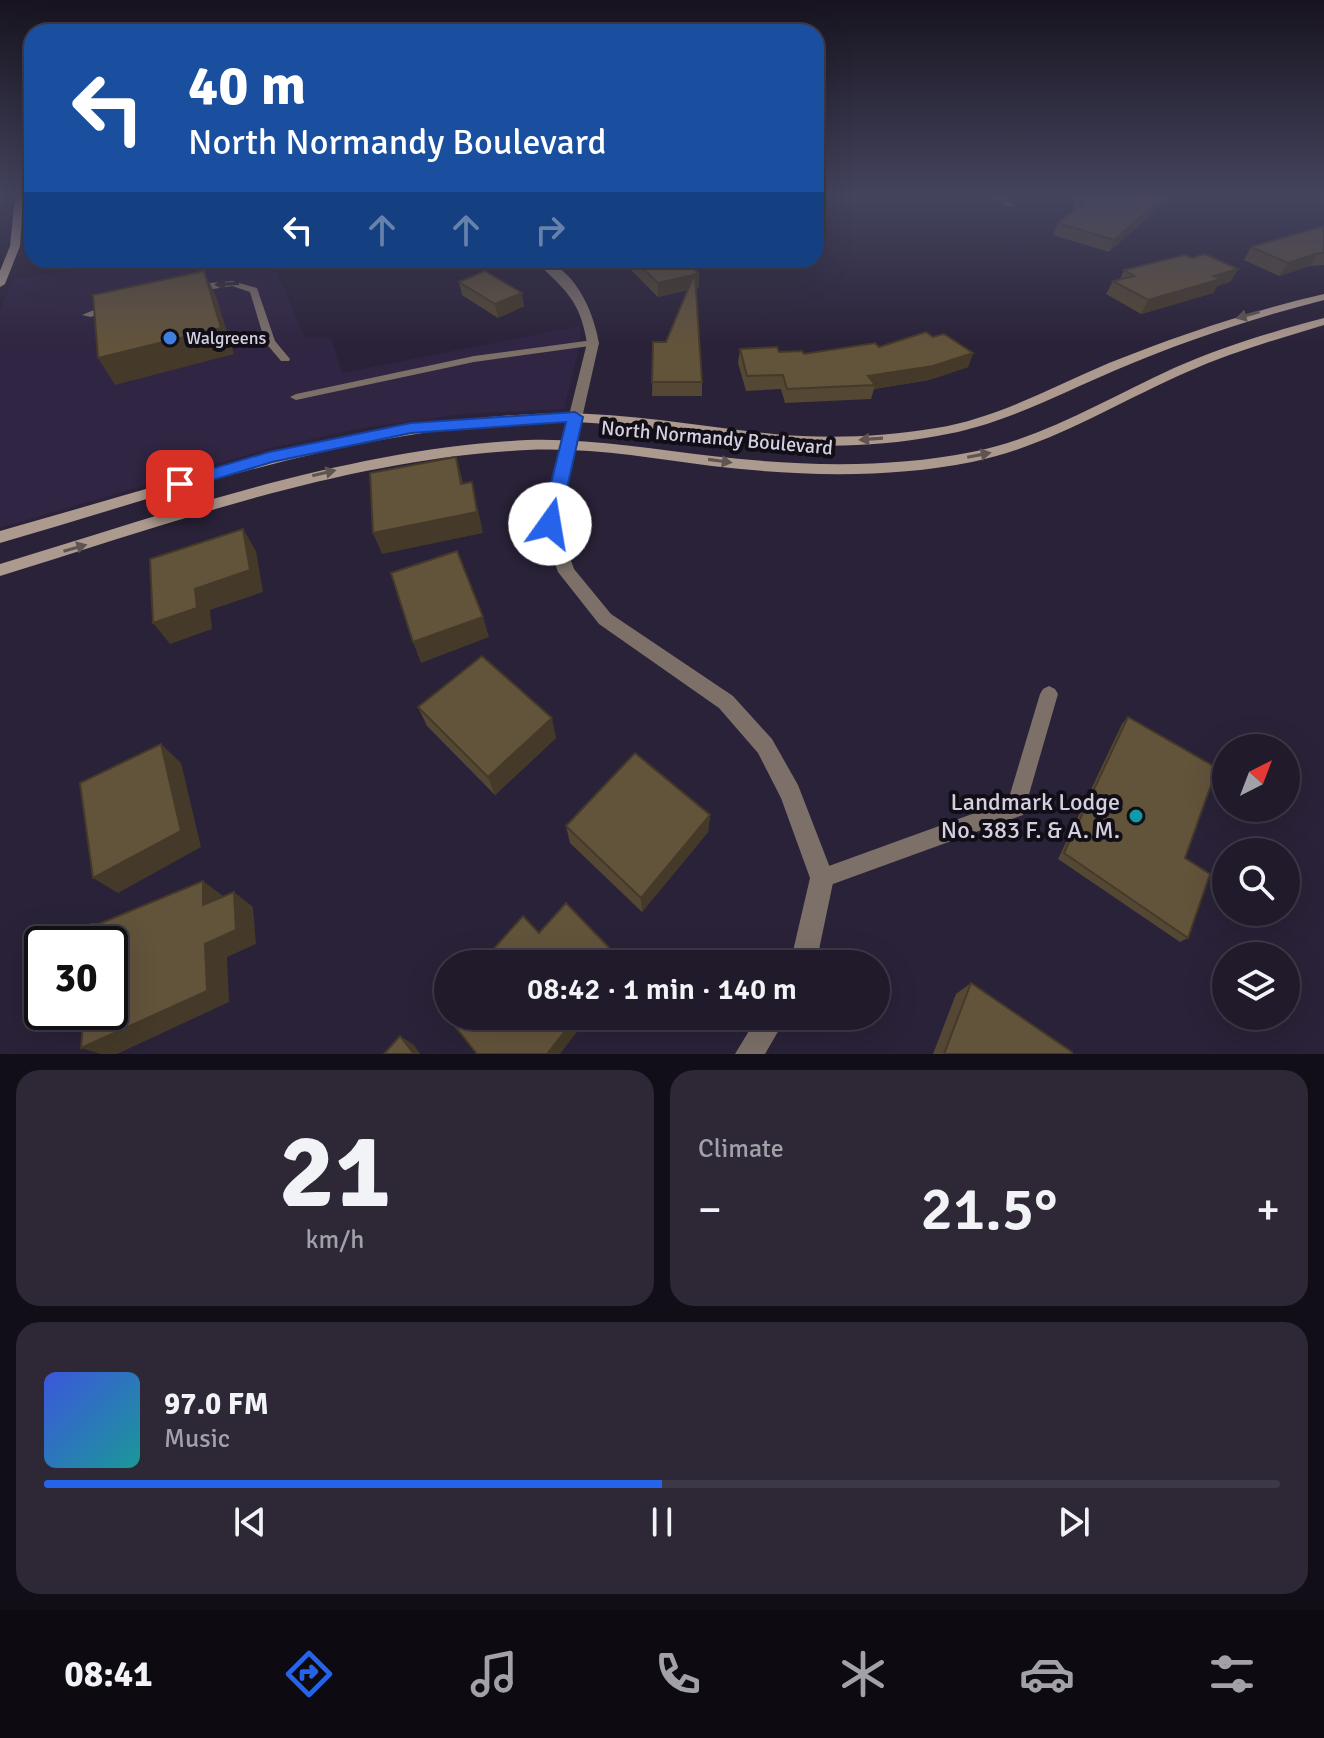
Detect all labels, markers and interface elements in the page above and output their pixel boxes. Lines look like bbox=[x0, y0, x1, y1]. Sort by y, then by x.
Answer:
text: 40 m bbox=[188, 51, 306, 120]
icon: left bbox=[56, 56, 160, 160]
text: North Normandy Boulevard bbox=[188, 120, 607, 165]
icon: left bbox=[276, 208, 320, 252]
icon: ahead bbox=[360, 208, 404, 252]
icon: ahead bbox=[444, 208, 488, 252]
icon: right bbox=[528, 208, 572, 252]
one-way arrow bbox=[215, 278, 240, 291]
one-way arrow bbox=[1236, 309, 1260, 322]
place label: Walgreens bbox=[186, 327, 267, 349]
marker: Walgreens bbox=[161, 329, 179, 347]
street label: North Normandy Boulevard bbox=[600, 415, 834, 461]
one-way arrow bbox=[858, 433, 883, 446]
one-way arrow bbox=[967, 449, 992, 461]
pin bbox=[146, 450, 214, 518]
one-way arrow bbox=[708, 455, 733, 468]
icon: arrive bbox=[158, 462, 202, 506]
one-way arrow bbox=[311, 466, 336, 479]
position arrow bbox=[508, 482, 592, 566]
one-way arrow bbox=[63, 541, 87, 554]
north arrow bbox=[1212, 734, 1300, 822]
map controls bbox=[1212, 734, 1300, 1030]
place label: Landmark Lodge No. 383 F. & A. M. bbox=[941, 787, 1120, 845]
marker: Landmark Lodge No. 383 F. & A. M. bbox=[1127, 807, 1145, 825]
button: search bbox=[1212, 838, 1300, 926]
speed limit sign: 30 bbox=[24, 926, 128, 1030]
button: layers bbox=[1212, 942, 1300, 1030]
text: 08:42 · 1 min · 140 m bbox=[527, 971, 797, 1008]
text: 21 bbox=[279, 1108, 391, 1236]
text: Climate bbox=[698, 1133, 784, 1165]
text: 21.5° bbox=[921, 1173, 1057, 1247]
text: − bbox=[698, 1183, 722, 1237]
text: + bbox=[1256, 1183, 1280, 1237]
text: km/h bbox=[306, 1224, 364, 1256]
text: 97.0 FM bbox=[164, 1386, 269, 1423]
text: Music bbox=[164, 1423, 230, 1455]
icon: previous bbox=[228, 1500, 272, 1544]
icon: pause bbox=[640, 1500, 684, 1544]
icon: next bbox=[1052, 1500, 1096, 1544]
icon: directions bbox=[281, 1646, 337, 1702]
icon: music bbox=[466, 1646, 522, 1702]
icon: phone bbox=[650, 1646, 706, 1702]
icon: climate bbox=[835, 1646, 891, 1702]
icon: car bbox=[1019, 1646, 1075, 1702]
icon: filters bbox=[1204, 1646, 1260, 1702]
text: 08:41 bbox=[64, 1652, 153, 1697]

